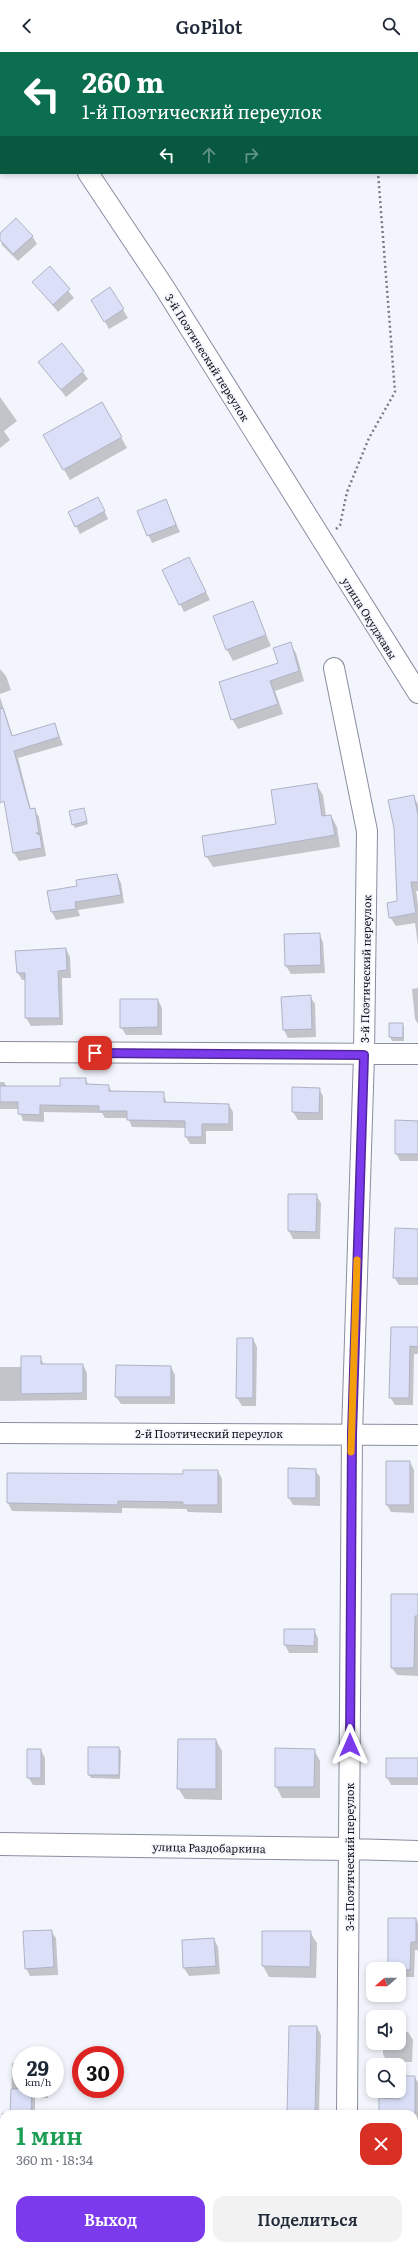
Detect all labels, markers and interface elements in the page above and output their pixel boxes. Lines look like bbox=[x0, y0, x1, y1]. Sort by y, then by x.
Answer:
text: GoPilot bbox=[176, 13, 242, 40]
icon: back bbox=[16, 15, 38, 37]
icon: search bbox=[380, 15, 402, 37]
text: 260 m bbox=[82, 60, 164, 102]
icon: left bbox=[16, 68, 68, 120]
text: 1-й Поэтический переулок bbox=[82, 98, 322, 125]
icon: left bbox=[156, 144, 178, 166]
icon: ahead bbox=[198, 144, 220, 166]
icon: right bbox=[240, 144, 262, 166]
street label: 3-й Поэтический переулок bbox=[162, 290, 254, 424]
street label: улица Окуджавы bbox=[338, 574, 402, 662]
street label: 3-й Поэтический переулок bbox=[356, 894, 374, 1043]
pin bbox=[78, 1036, 112, 1070]
icon: arrive bbox=[84, 1042, 106, 1064]
street label: 2-й Поэтический переулок bbox=[135, 1425, 283, 1441]
position arrow bbox=[329, 1724, 371, 1766]
street label: 3-й Поэтический переулок bbox=[341, 1783, 357, 1931]
street label: улица Раздобаркина bbox=[152, 1838, 266, 1856]
north arrow bbox=[366, 1962, 406, 2002]
map controls bbox=[366, 1962, 406, 2098]
button: sound bbox=[366, 2010, 406, 2050]
speed limit sign: 30 bbox=[72, 2046, 124, 2098]
text: 29 bbox=[27, 2052, 49, 2082]
button: search bbox=[366, 2058, 406, 2098]
text: km/h bbox=[25, 2074, 51, 2089]
text: 1 мин bbox=[16, 2117, 83, 2152]
button: close bbox=[360, 2123, 402, 2165]
text: 360 m · 18:34 bbox=[16, 2150, 93, 2169]
button: Выход bbox=[16, 2196, 205, 2242]
button: Поделиться bbox=[213, 2196, 402, 2242]

